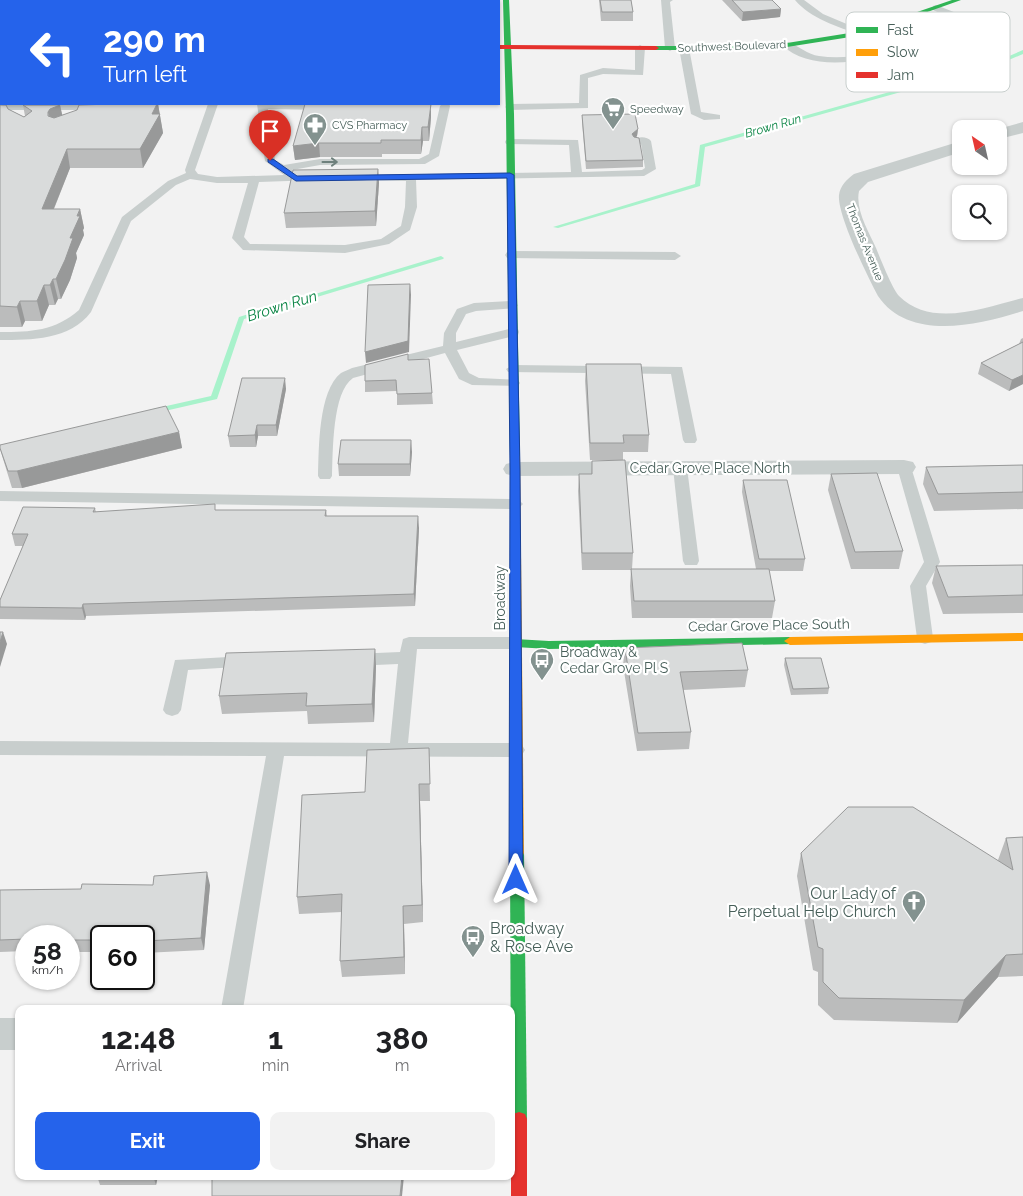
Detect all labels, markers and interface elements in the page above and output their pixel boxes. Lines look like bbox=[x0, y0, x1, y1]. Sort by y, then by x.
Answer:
legend bbox=[846, 12, 1010, 92]
text: 290 m bbox=[103, 19, 206, 60]
icon: left bbox=[20, 20, 85, 85]
text: Fast bbox=[887, 22, 914, 38]
street label: Southwest Boulevard bbox=[677, 38, 787, 55]
text: Slow bbox=[887, 44, 919, 60]
text: Turn left bbox=[103, 61, 187, 87]
text: Jam bbox=[887, 67, 914, 83]
supermarket icon: Speedway bbox=[600, 96, 626, 130]
place label: Speedway bbox=[630, 103, 684, 116]
pin bbox=[249, 110, 291, 161]
water label: Brown Run bbox=[743, 111, 803, 141]
pharmacy icon: CVS Pharmacy bbox=[302, 112, 328, 146]
icon: arrive bbox=[256, 117, 284, 145]
place label: CVS Pharmacy bbox=[332, 119, 407, 132]
north arrow bbox=[952, 120, 1008, 175]
map controls bbox=[952, 120, 1007, 240]
one-way arrow bbox=[322, 157, 338, 167]
button: search bbox=[952, 185, 1007, 240]
street label: Thomas Avenue bbox=[843, 202, 886, 283]
water label: Brown Run bbox=[245, 287, 319, 325]
street label: Cedar Grove Place North bbox=[630, 460, 790, 476]
street label: Broadway bbox=[492, 565, 508, 630]
street label: Cedar Grove Place South bbox=[688, 616, 850, 634]
place label: Broadway & Cedar Grove Pl S bbox=[560, 644, 669, 676]
bus stop icon: Broadway & Cedar Grove Pl S bbox=[529, 647, 555, 681]
position arrow bbox=[489, 853, 541, 905]
place label: Our Lady of Perpetual Help Church bbox=[728, 884, 897, 921]
church icon: Our Lady of Perpetual Help Church bbox=[901, 889, 927, 923]
place label: Broadway & Rose Ave bbox=[490, 919, 573, 956]
bus stop icon: Broadway & Rose Ave bbox=[460, 924, 486, 958]
speed limit sign: 60 bbox=[90, 925, 155, 990]
text: 58 bbox=[33, 936, 62, 966]
text: km/h bbox=[32, 963, 63, 977]
text: 12:48 bbox=[101, 1021, 176, 1056]
text: 1 bbox=[268, 1021, 283, 1056]
text: 380 bbox=[376, 1021, 429, 1056]
text: Arrival bbox=[115, 1056, 162, 1075]
text: min bbox=[262, 1056, 289, 1075]
text: m bbox=[395, 1056, 410, 1075]
button: Exit bbox=[35, 1112, 260, 1170]
button: Share bbox=[270, 1112, 495, 1170]

